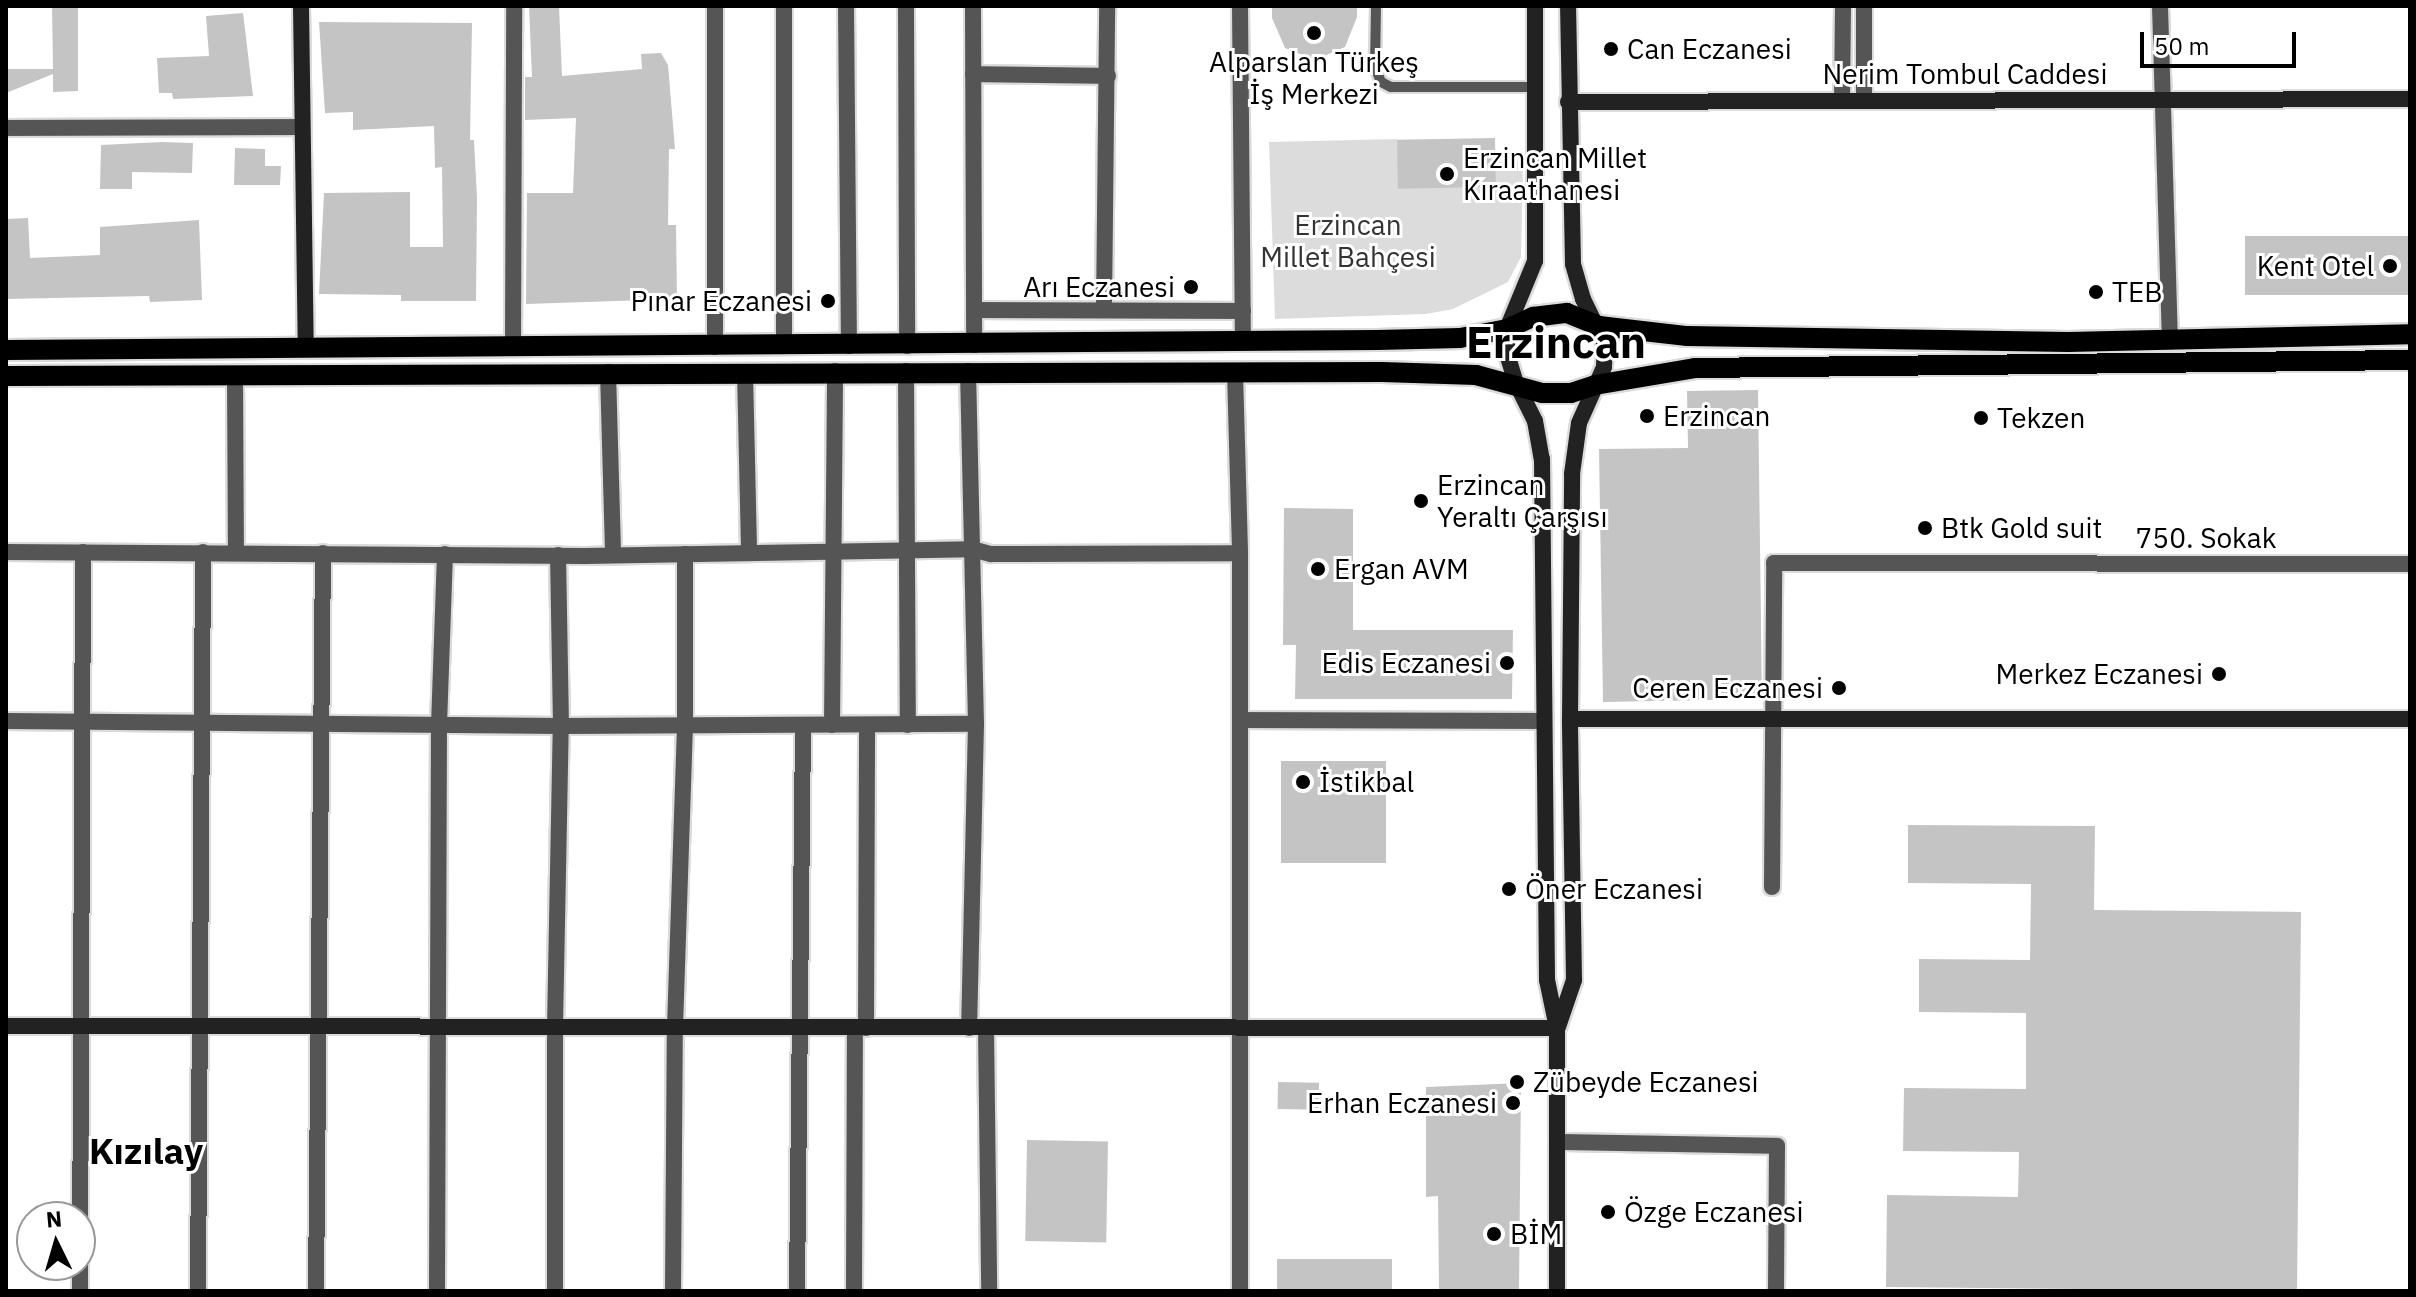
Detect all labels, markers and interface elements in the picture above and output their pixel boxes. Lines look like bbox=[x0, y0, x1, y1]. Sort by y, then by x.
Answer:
scale bar bbox=[2144, 16, 2300, 66]
marker: Alparslan Türkeş İş Merkezi bbox=[1305, 24, 1323, 42]
text: 50 m bbox=[2154, 30, 2209, 62]
place label: Can Eczanesi bbox=[1627, 32, 1792, 66]
marker: Can Eczanesi bbox=[1602, 40, 1620, 58]
place label: Alparslan Türkeş İş Merkezi bbox=[1209, 45, 1419, 111]
street label: Nerim Tombul Caddesi bbox=[1822, 57, 2108, 91]
place label: Erzincan Millet Kıraathanesi bbox=[1463, 141, 1647, 207]
marker: Erzincan Millet Kıraathanesi bbox=[1438, 165, 1456, 183]
park label: Erzincan Millet Bahçesi bbox=[1260, 208, 1436, 274]
place label: Kent Otel bbox=[2257, 249, 2374, 283]
marker: Kent Otel bbox=[2381, 257, 2399, 275]
place label: Arı Eczanesi bbox=[1023, 270, 1175, 304]
place label: TEB bbox=[2112, 275, 2163, 309]
marker: Arı Eczanesi bbox=[1182, 278, 1200, 296]
marker: TEB bbox=[2087, 283, 2105, 301]
place label: Pınar Eczanesi bbox=[631, 284, 812, 318]
marker: Pınar Eczanesi bbox=[819, 292, 837, 310]
district label: Erzincan bbox=[1466, 316, 1646, 368]
place label: Erzincan bbox=[1663, 399, 1770, 433]
place label: Tekzen bbox=[1997, 401, 2085, 435]
marker: Erzincan bbox=[1638, 407, 1656, 425]
marker: Tekzen bbox=[1972, 409, 1990, 427]
place label: Erzincan Yeraltı Çarşısı bbox=[1437, 468, 1607, 534]
marker: Erzincan Yeraltı Çarşısı bbox=[1412, 492, 1430, 510]
place label: Btk Gold suit bbox=[1941, 511, 2102, 545]
marker: Btk Gold suit bbox=[1916, 519, 1934, 537]
street label: 750. Sokak bbox=[2136, 521, 2276, 555]
place label: Ergan AVM bbox=[1334, 552, 1469, 586]
marker: Ergan AVM bbox=[1309, 560, 1327, 578]
place label: Edis Eczanesi bbox=[1321, 646, 1491, 680]
marker: Edis Eczanesi bbox=[1498, 654, 1516, 672]
place label: Merkez Eczanesi bbox=[1996, 657, 2203, 691]
marker: Merkez Eczanesi bbox=[2210, 665, 2228, 683]
place label: Ceren Eczanesi bbox=[1632, 671, 1823, 705]
marker: Ceren Eczanesi bbox=[1830, 679, 1848, 697]
place label: İstikbal bbox=[1319, 765, 1414, 799]
marker: İstikbal bbox=[1294, 773, 1312, 791]
place label: Öner Eczanesi bbox=[1525, 872, 1703, 906]
marker: Öner Eczanesi bbox=[1500, 880, 1518, 898]
place label: Zübeyde Eczanesi bbox=[1533, 1065, 1759, 1099]
marker: Zübeyde Eczanesi bbox=[1508, 1073, 1526, 1091]
place label: Erhan Eczanesi bbox=[1307, 1086, 1497, 1120]
marker: Erhan Eczanesi bbox=[1504, 1094, 1522, 1112]
district label: Kızılay bbox=[89, 1129, 203, 1173]
place label: Özge Eczanesi bbox=[1624, 1195, 1803, 1229]
north arrow bbox=[16, 1201, 96, 1281]
text: N bbox=[45, 1203, 63, 1234]
marker: Özge Eczanesi bbox=[1599, 1203, 1617, 1221]
place label: BİM bbox=[1510, 1217, 1562, 1251]
marker: BİM bbox=[1485, 1225, 1503, 1243]

